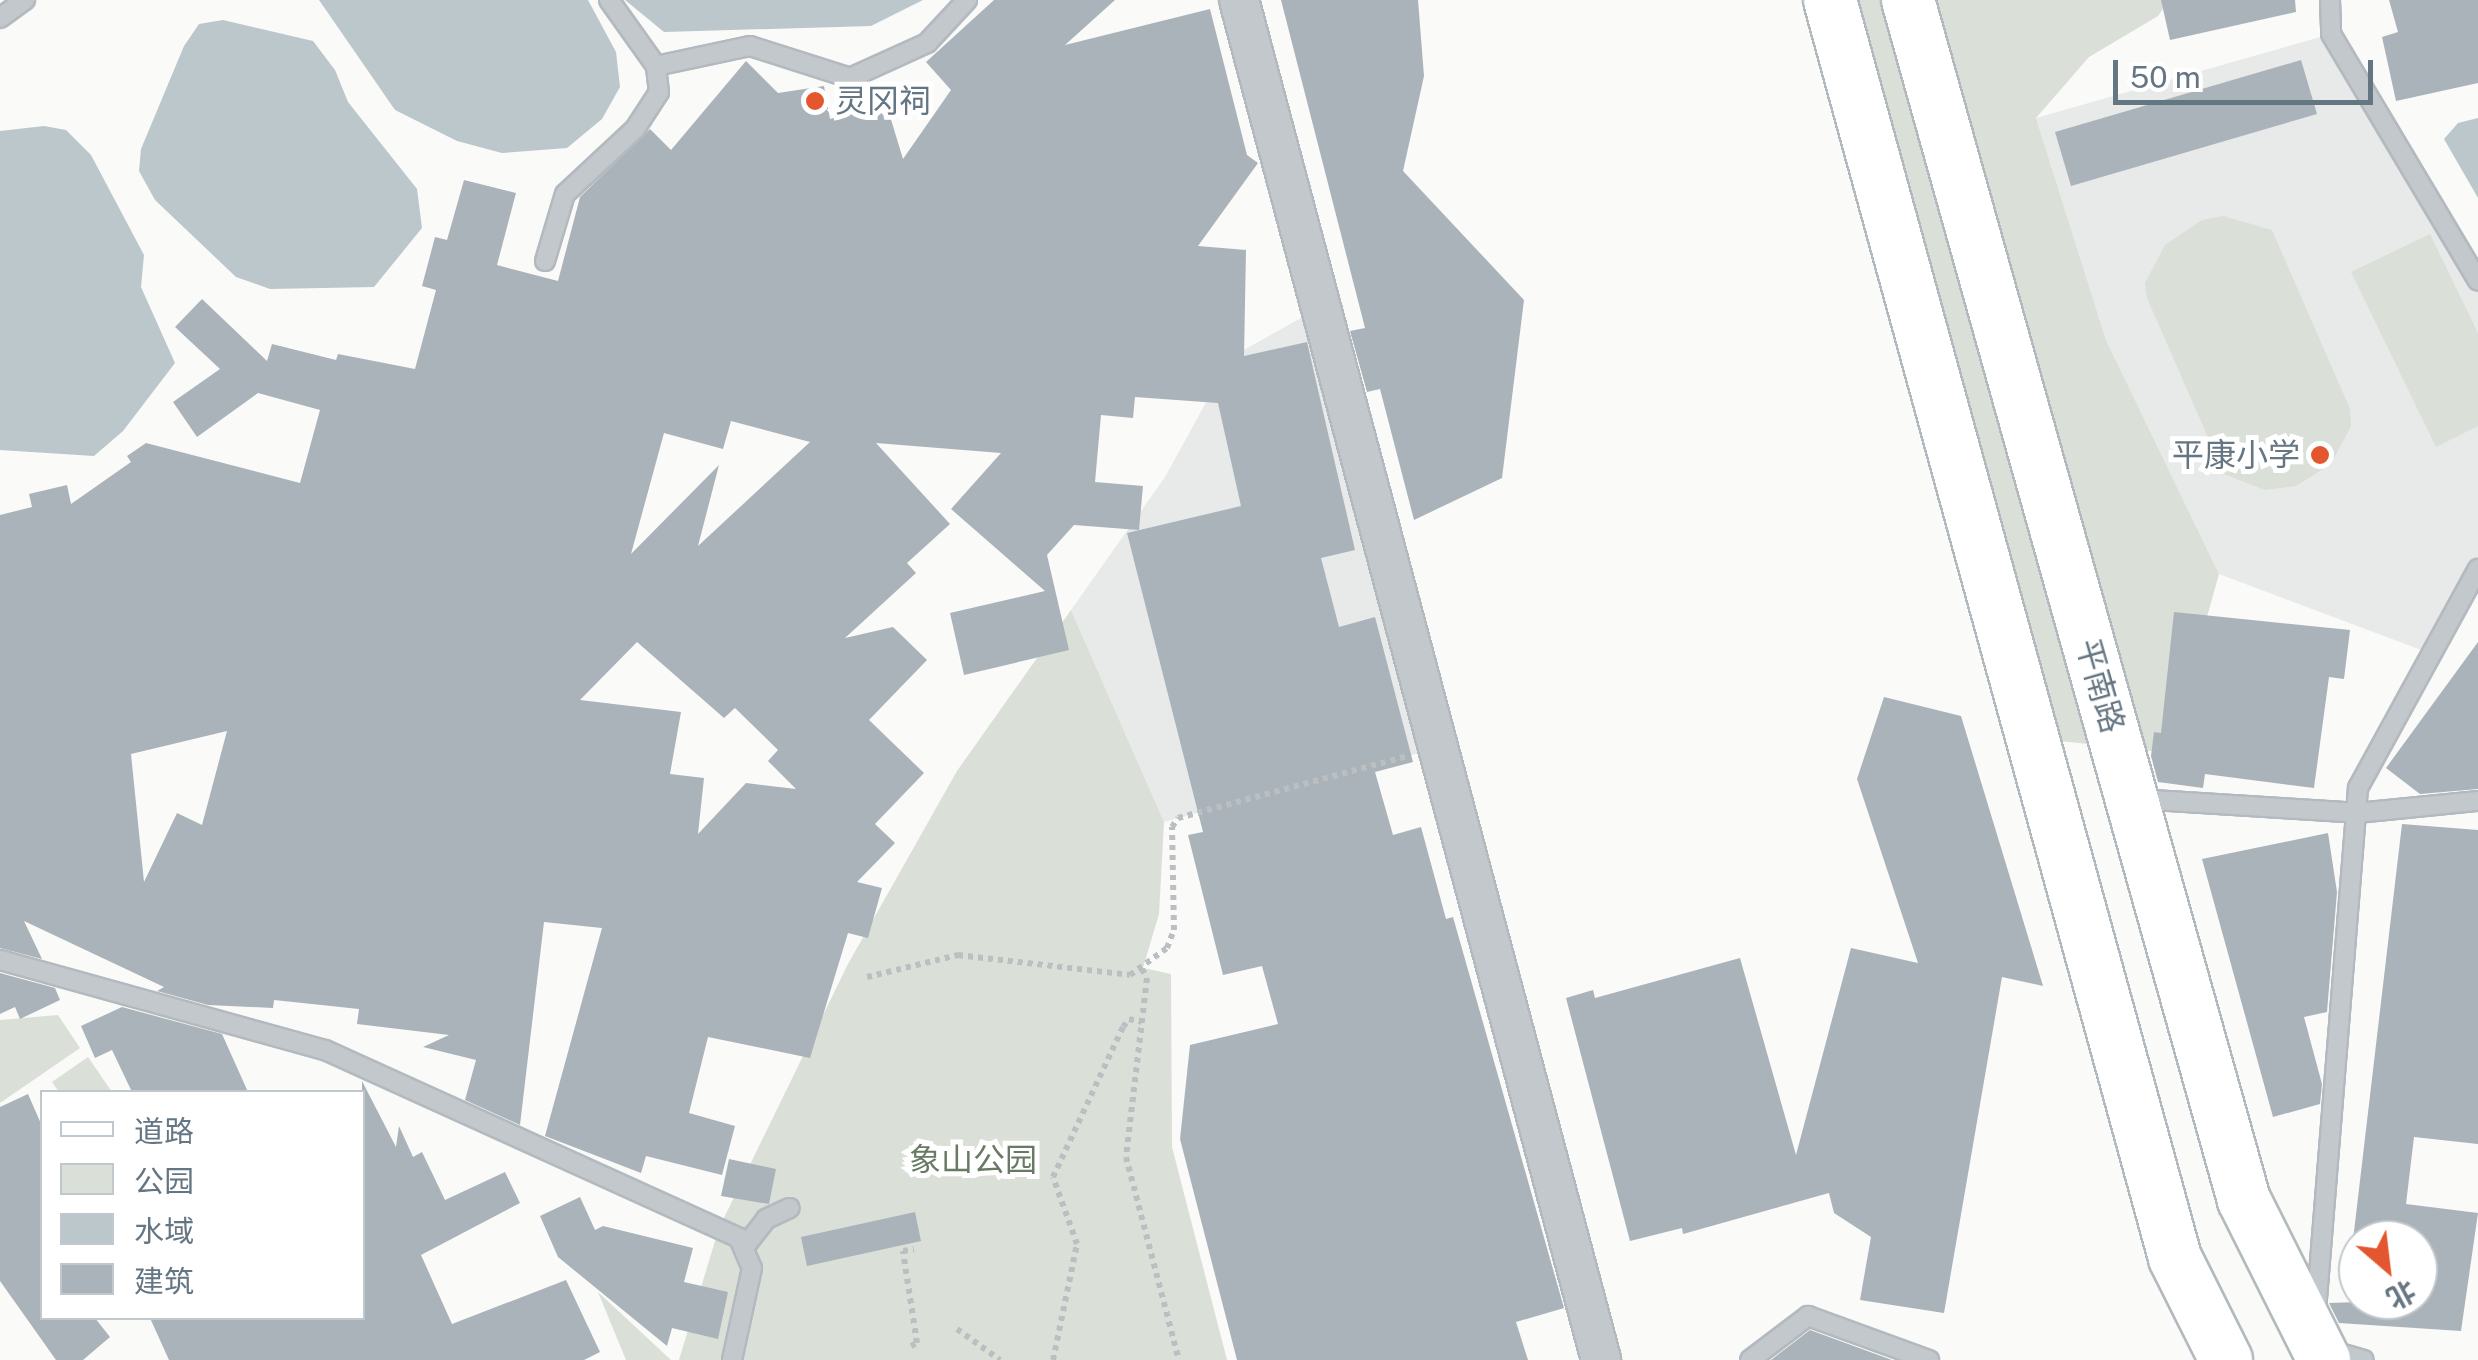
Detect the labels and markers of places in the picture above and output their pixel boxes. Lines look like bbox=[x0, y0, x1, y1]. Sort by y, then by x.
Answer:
place label: 灵冈祠 bbox=[835, 82, 931, 120]
marker: 灵冈祠 bbox=[804, 90, 826, 112]
place label: 平康小学 bbox=[2172, 436, 2300, 474]
marker: 平康小学 bbox=[2309, 444, 2331, 466]

